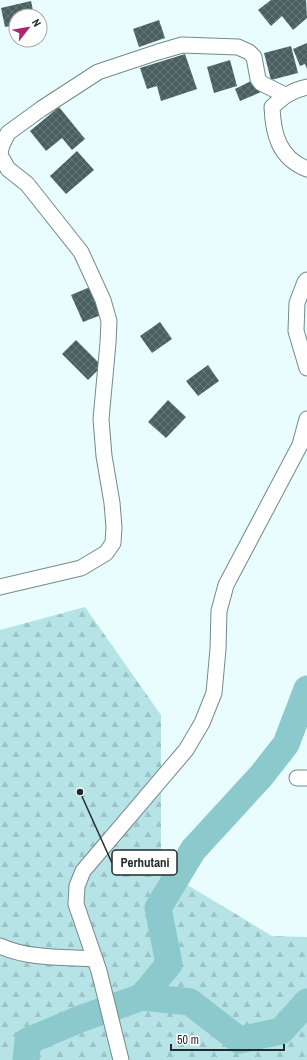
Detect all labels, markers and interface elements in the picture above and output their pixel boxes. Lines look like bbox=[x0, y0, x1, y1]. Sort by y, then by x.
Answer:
north arrow bbox=[8, 8, 48, 48]
text: N bbox=[29, 16, 44, 29]
callout: Perhutani bbox=[112, 850, 177, 875]
text: Perhutani bbox=[120, 854, 170, 871]
scale bar bbox=[171, 1026, 284, 1052]
text: 50 m bbox=[177, 1032, 199, 1048]

